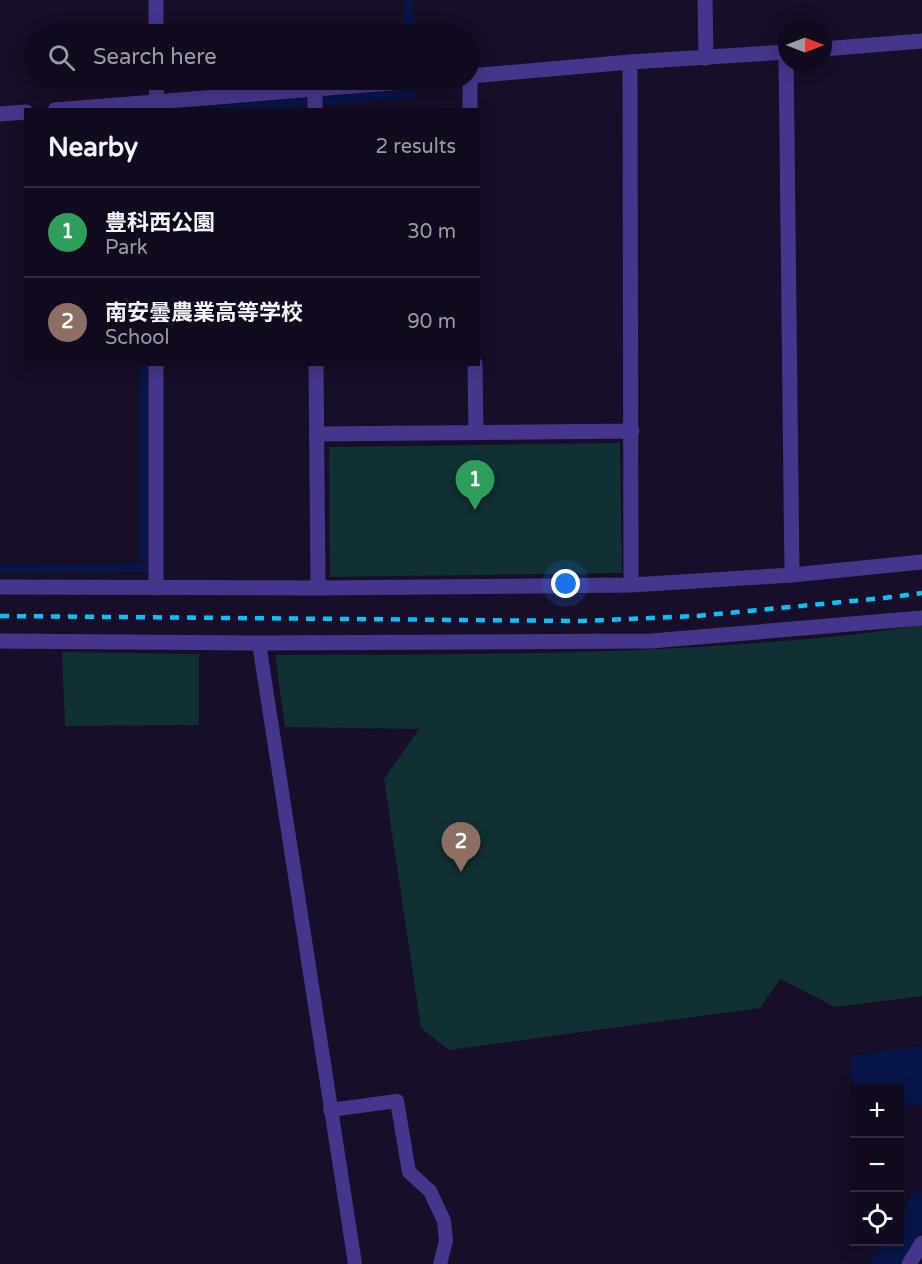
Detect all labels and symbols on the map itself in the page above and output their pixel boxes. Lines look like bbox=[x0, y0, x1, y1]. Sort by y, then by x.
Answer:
north arrow bbox=[778, 18, 832, 72]
pin: 1 bbox=[456, 460, 494, 510]
your location bbox=[551, 569, 580, 598]
pin: 2 bbox=[442, 822, 480, 872]

